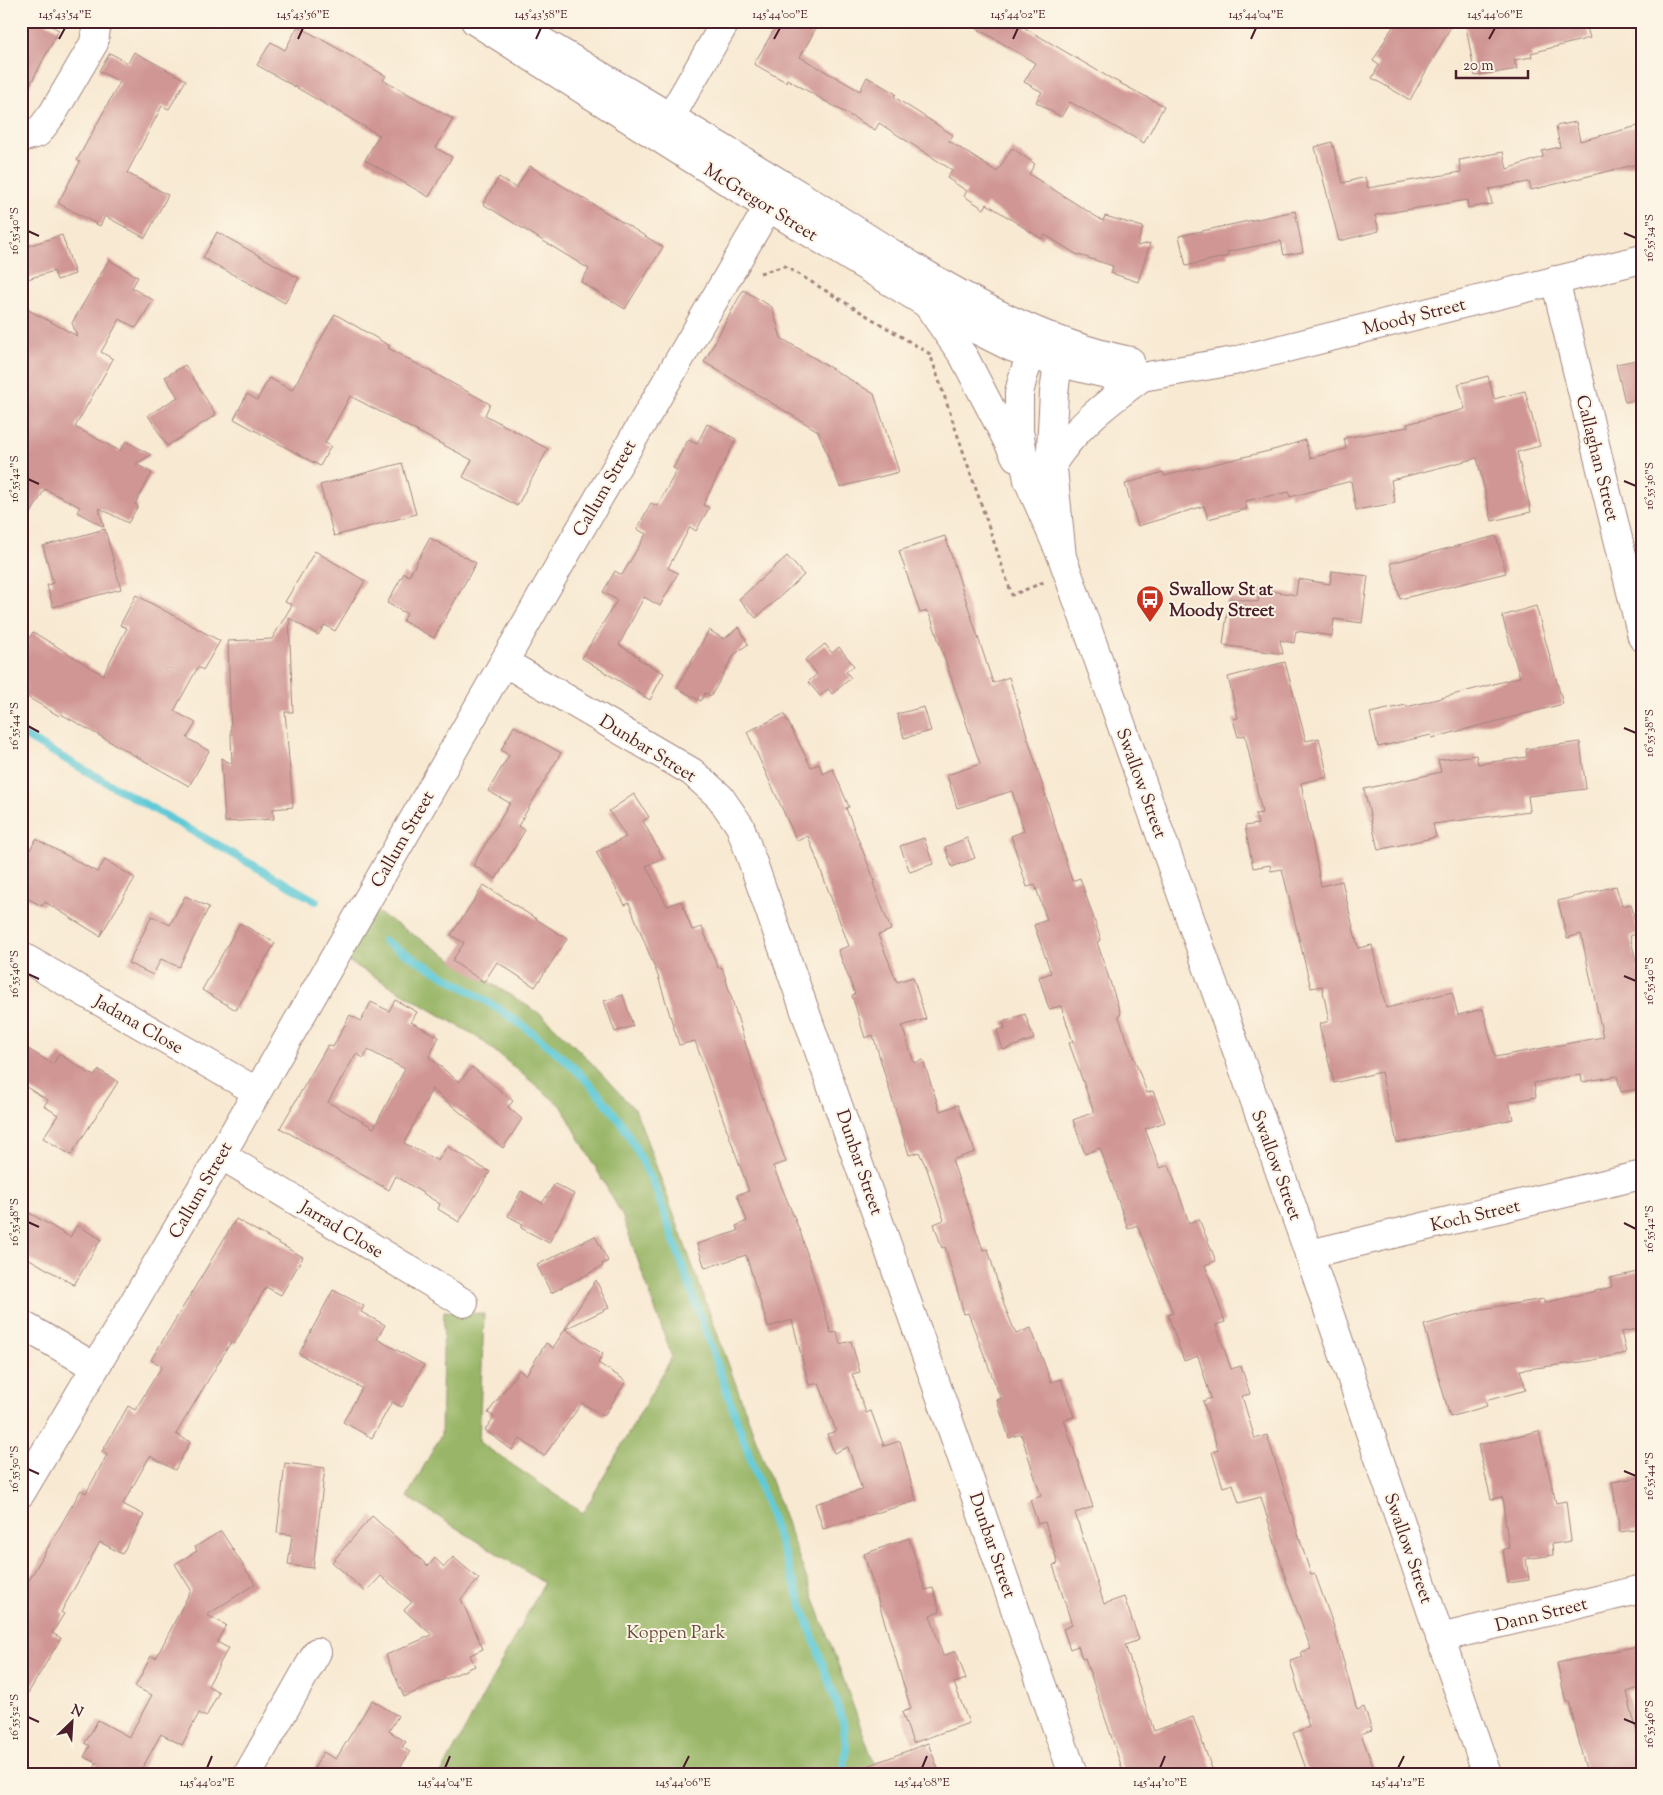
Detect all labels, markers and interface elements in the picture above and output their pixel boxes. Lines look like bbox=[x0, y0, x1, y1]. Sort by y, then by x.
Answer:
text: 145°43'54"E bbox=[39, 6, 92, 24]
text: 145°43'56"E bbox=[277, 6, 330, 24]
text: 145°43'58"E bbox=[515, 6, 568, 24]
text: 145°44'00"E bbox=[752, 6, 809, 24]
text: 145°44'02"E bbox=[991, 6, 1046, 24]
text: 145°44'04"E bbox=[1228, 6, 1284, 24]
text: 145°44'06"E bbox=[1467, 6, 1524, 24]
scale bar bbox=[1456, 48, 1528, 80]
text: 20 m bbox=[1463, 56, 1494, 77]
street label: McGregor Street bbox=[698, 158, 822, 249]
text: 16°55'40"S bbox=[6, 207, 24, 255]
text: 16°55'34"S bbox=[1641, 214, 1659, 262]
street label: Moody Street bbox=[1360, 293, 1469, 343]
street label: Callaghan Street bbox=[1568, 393, 1624, 524]
street label: Callum Street bbox=[567, 436, 644, 542]
text: 16°55'42"S bbox=[6, 455, 24, 503]
text: 16°55'36"S bbox=[1641, 462, 1659, 510]
place label: Swallow St at Moody Street bbox=[1169, 578, 1275, 625]
bus stop icon: Swallow St at Moody Street bbox=[1135, 584, 1165, 623]
text: 16°55'44"S bbox=[6, 702, 24, 750]
text: 16°55'38"S bbox=[1641, 709, 1659, 757]
street label: Dunbar Street bbox=[593, 710, 700, 790]
street label: Swallow Street bbox=[1108, 725, 1172, 842]
street label: Callum Street bbox=[365, 787, 442, 893]
text: 16°55'46"S bbox=[6, 950, 24, 998]
text: 16°55'40"S bbox=[1641, 957, 1659, 1005]
street label: Jadana Close bbox=[88, 989, 187, 1062]
street label: Dunbar Street bbox=[828, 1106, 888, 1219]
street label: Swallow Street bbox=[1243, 1107, 1307, 1224]
street label: Callum Street bbox=[163, 1138, 240, 1244]
street label: Koch Street bbox=[1428, 1194, 1523, 1240]
street label: Jarrad Close bbox=[293, 1195, 388, 1266]
text: 16°55'48"S bbox=[6, 1198, 24, 1246]
text: 16°55'42"S bbox=[1641, 1205, 1659, 1253]
text: 16°55'50"S bbox=[6, 1445, 24, 1493]
text: 16°55'44"S bbox=[1641, 1452, 1659, 1500]
street label: Dunbar Street bbox=[961, 1489, 1021, 1602]
street label: Swallow Street bbox=[1376, 1490, 1438, 1607]
street label: Dann Street bbox=[1493, 1592, 1590, 1640]
park label: Koppen Park bbox=[627, 1621, 726, 1647]
text: 16°55'52"S bbox=[6, 1694, 24, 1740]
north arrow bbox=[48, 1698, 98, 1748]
text: 16°55'46"S bbox=[1641, 1700, 1659, 1748]
text: N bbox=[67, 1701, 86, 1723]
text: 145°44'02"E bbox=[180, 1774, 235, 1792]
text: 145°44'04"E bbox=[417, 1774, 473, 1792]
text: 145°44'06"E bbox=[655, 1774, 712, 1792]
text: 145°44'08"E bbox=[894, 1774, 951, 1792]
text: 145°44'10"E bbox=[1133, 1774, 1188, 1792]
text: 145°44'12"E bbox=[1371, 1774, 1426, 1792]

